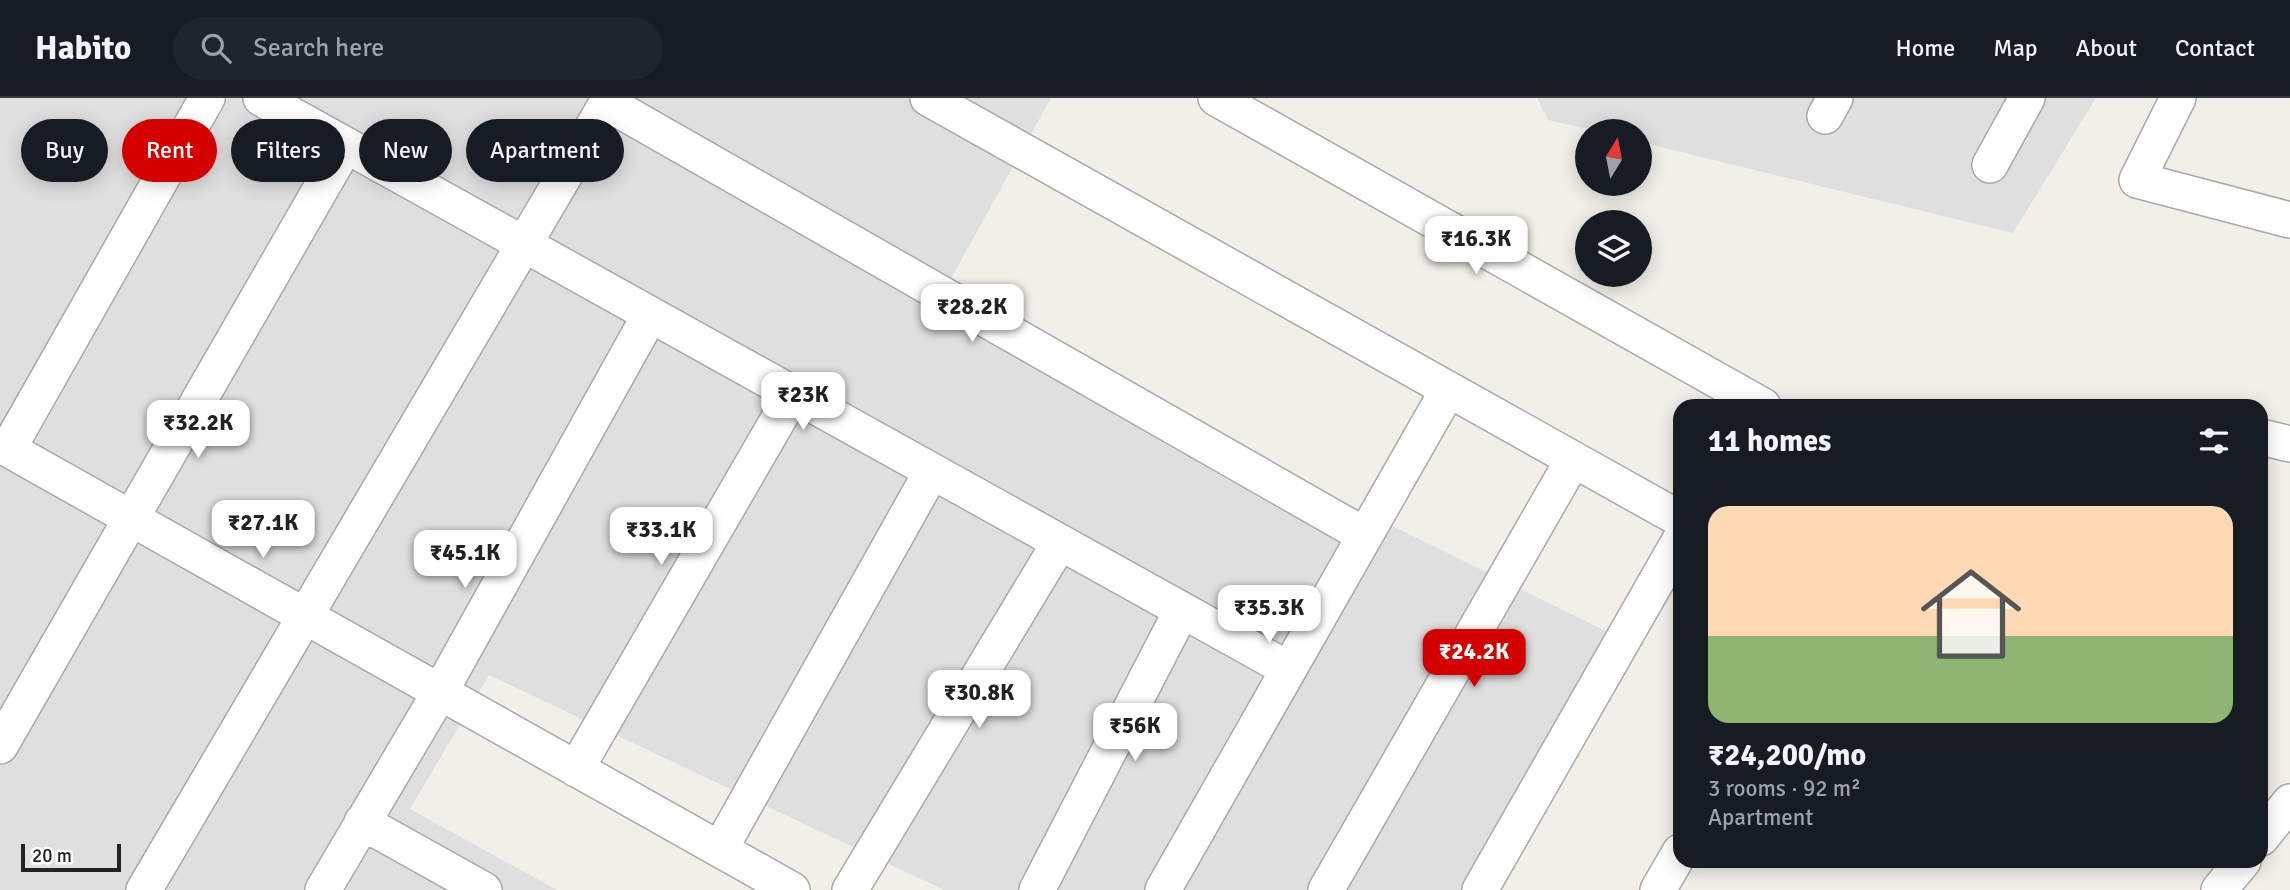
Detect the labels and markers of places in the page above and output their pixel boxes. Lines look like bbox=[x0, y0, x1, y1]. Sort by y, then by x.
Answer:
pin: ₹16.3K bbox=[1419, 216, 1533, 276]
pin: ₹28.2K bbox=[915, 285, 1029, 344]
pin: ₹23K bbox=[762, 372, 844, 432]
pin: ₹32.2K bbox=[141, 400, 255, 460]
pin: ₹27.1K bbox=[206, 500, 320, 560]
pin: ₹33.1K bbox=[604, 508, 718, 567]
pin: ₹45.1K bbox=[408, 531, 522, 590]
pin: ₹35.3K bbox=[1212, 586, 1326, 645]
pin: ₹24.2K bbox=[1417, 630, 1531, 689]
pin: ₹30.8K bbox=[922, 670, 1036, 730]
pin: ₹56K bbox=[1094, 704, 1176, 763]

